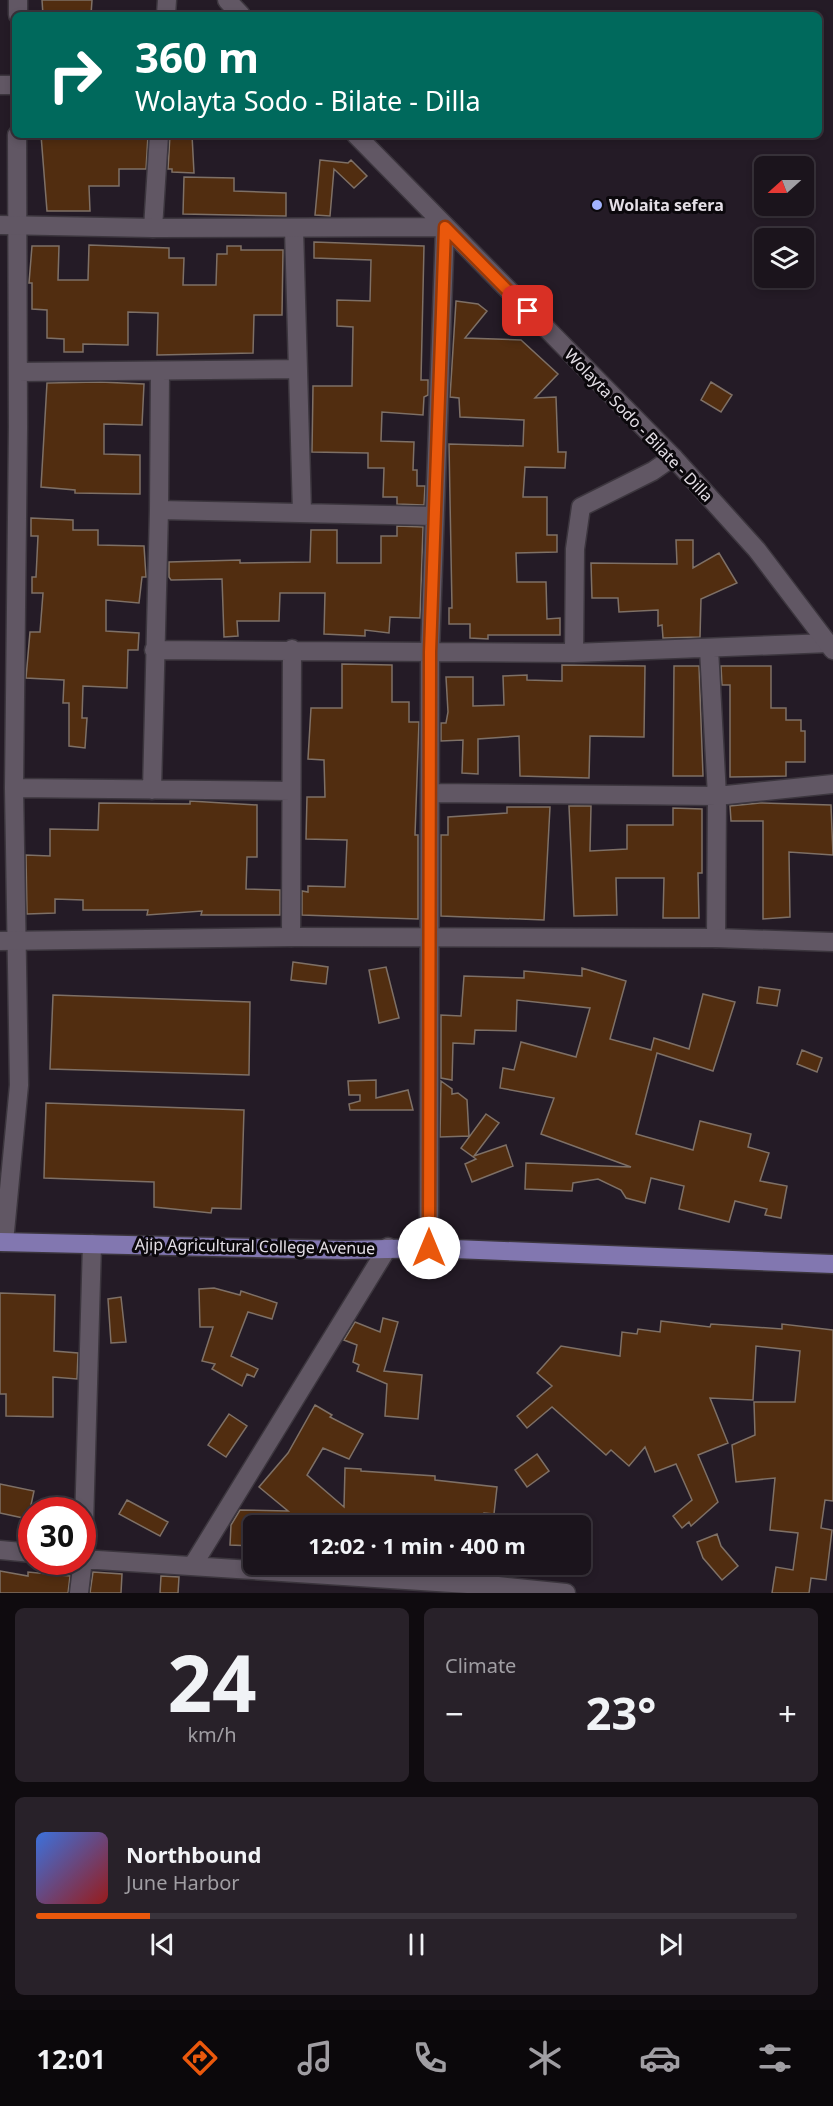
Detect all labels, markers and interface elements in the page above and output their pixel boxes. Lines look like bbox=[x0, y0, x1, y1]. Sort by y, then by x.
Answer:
text: 360 m bbox=[135, 28, 259, 85]
icon: right bbox=[36, 36, 114, 114]
text: Wolayta Sodo - Bilate - Dilla bbox=[135, 82, 481, 119]
north arrow bbox=[754, 156, 814, 216]
map controls bbox=[754, 156, 814, 288]
place label: Wolaita sefera bbox=[609, 194, 724, 216]
marker: Wolaita sefera bbox=[590, 198, 604, 212]
button: layers bbox=[754, 228, 814, 288]
pin bbox=[502, 285, 553, 336]
icon: arrive bbox=[511, 294, 544, 327]
street label: Wolayta Sodo - Bilate - Dilla bbox=[560, 344, 718, 506]
position arrow bbox=[397, 1216, 461, 1280]
street label: Ajip Agricultural College Avenue bbox=[135, 1233, 375, 1259]
speed limit sign: 30 bbox=[18, 1497, 96, 1575]
text: 12:02 · 1 min · 400 m bbox=[308, 1530, 526, 1560]
text: 24 bbox=[167, 1629, 257, 1735]
text: Climate bbox=[445, 1652, 516, 1679]
text: 23° bbox=[586, 1682, 656, 1743]
text: − bbox=[445, 1691, 464, 1736]
text: + bbox=[778, 1691, 797, 1736]
text: km/h bbox=[187, 1721, 237, 1748]
text: Northbound bbox=[126, 1839, 261, 1869]
text: June Harbor bbox=[126, 1869, 240, 1896]
icon: previous bbox=[146, 1928, 179, 1961]
icon: pause bbox=[400, 1928, 433, 1961]
icon: next bbox=[654, 1928, 687, 1961]
icon: directions bbox=[179, 2037, 221, 2079]
icon: music bbox=[294, 2037, 336, 2079]
icon: phone bbox=[409, 2037, 451, 2079]
icon: climate bbox=[524, 2037, 566, 2079]
icon: car bbox=[639, 2037, 681, 2079]
icon: filters bbox=[754, 2037, 796, 2079]
text: 12:01 bbox=[37, 2040, 106, 2077]

